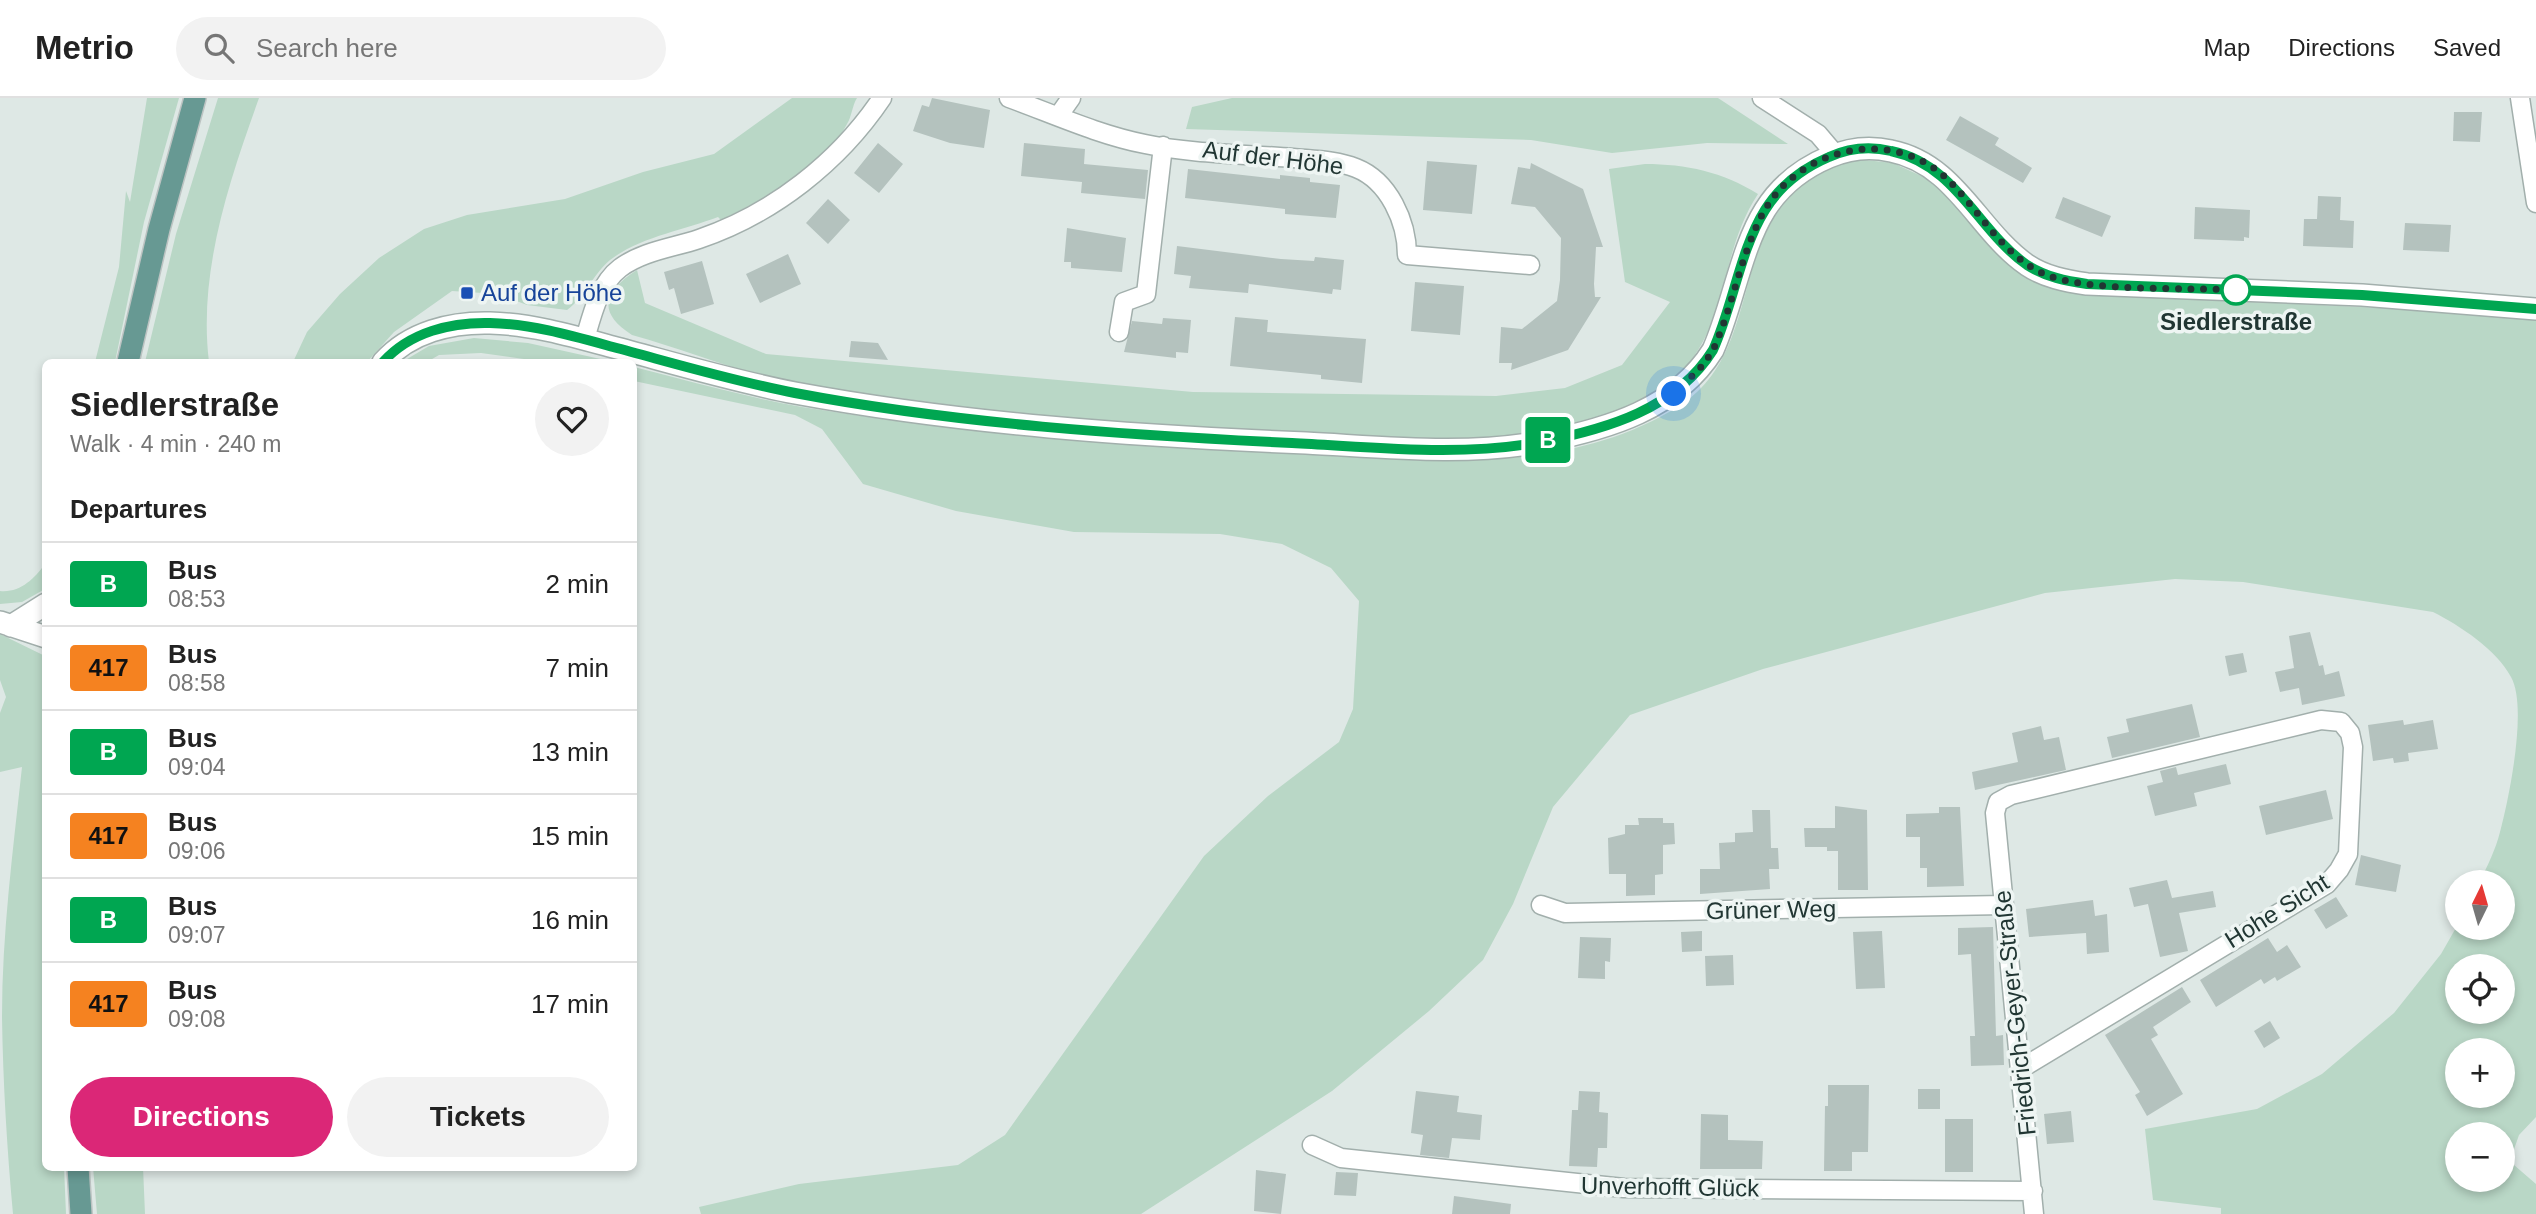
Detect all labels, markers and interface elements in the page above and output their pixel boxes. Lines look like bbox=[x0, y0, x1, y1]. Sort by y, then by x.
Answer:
search box bbox=[176, 17, 666, 80]
text: Metrio bbox=[35, 29, 134, 66]
icon: search bbox=[200, 29, 238, 67]
text: Search here bbox=[256, 33, 398, 63]
text: Map bbox=[2204, 34, 2250, 61]
text: Directions bbox=[2288, 34, 2395, 61]
text: Saved bbox=[2433, 34, 2501, 61]
street label: Auf der Höhe bbox=[1201, 135, 1345, 180]
marker: Siedlerstraße bbox=[2221, 275, 2251, 305]
place label: Auf der Höhe bbox=[481, 279, 622, 306]
marker: Auf der Höhe bbox=[459, 285, 475, 301]
place label: Siedlerstraße bbox=[2160, 308, 2312, 335]
your location bbox=[1656, 376, 1691, 411]
button: heart bbox=[535, 382, 609, 456]
text: Siedlerstraße bbox=[70, 386, 279, 423]
line badge: B bbox=[1525, 417, 1571, 463]
text: B bbox=[1539, 426, 1557, 453]
text: Walk · 4 min · 240 m bbox=[70, 431, 281, 457]
text: Departures bbox=[70, 494, 207, 524]
text: Bus bbox=[168, 555, 217, 585]
text: 2 min bbox=[545, 569, 609, 599]
text: B bbox=[100, 570, 117, 597]
text: 08:53 bbox=[168, 586, 226, 612]
text: Bus bbox=[168, 639, 217, 669]
text: 7 min bbox=[545, 653, 609, 683]
text: 417 bbox=[88, 654, 129, 681]
text: 08:58 bbox=[168, 670, 226, 696]
text: Bus bbox=[168, 723, 217, 753]
text: 13 min bbox=[531, 737, 609, 767]
text: B bbox=[100, 738, 117, 765]
text: 09:04 bbox=[168, 754, 226, 780]
text: Bus bbox=[168, 807, 217, 837]
text: 15 min bbox=[531, 821, 609, 851]
text: 417 bbox=[88, 822, 129, 849]
text: 09:06 bbox=[168, 838, 226, 864]
street label: Hohe Sicht bbox=[2220, 868, 2334, 953]
north arrow bbox=[2445, 870, 2515, 940]
map controls bbox=[2445, 870, 2515, 1192]
street label: Friedrich-Geyer-Straße bbox=[1988, 889, 2041, 1137]
text: Bus bbox=[168, 891, 217, 921]
street label: Grüner Weg bbox=[1706, 895, 1836, 924]
text: 16 min bbox=[531, 905, 609, 935]
text: B bbox=[100, 906, 117, 933]
text: 09:07 bbox=[168, 922, 226, 948]
button: locate bbox=[2445, 954, 2515, 1024]
text: Bus bbox=[168, 975, 217, 1005]
text: 17 min bbox=[531, 989, 609, 1019]
text: 417 bbox=[88, 990, 129, 1017]
text: 09:08 bbox=[168, 1006, 226, 1032]
button: + bbox=[2445, 1038, 2515, 1108]
button: Directions bbox=[70, 1077, 333, 1157]
button: Tickets bbox=[347, 1077, 609, 1157]
button: − bbox=[2445, 1122, 2515, 1192]
street label: Unverhofft Glück bbox=[1581, 1171, 1760, 1202]

